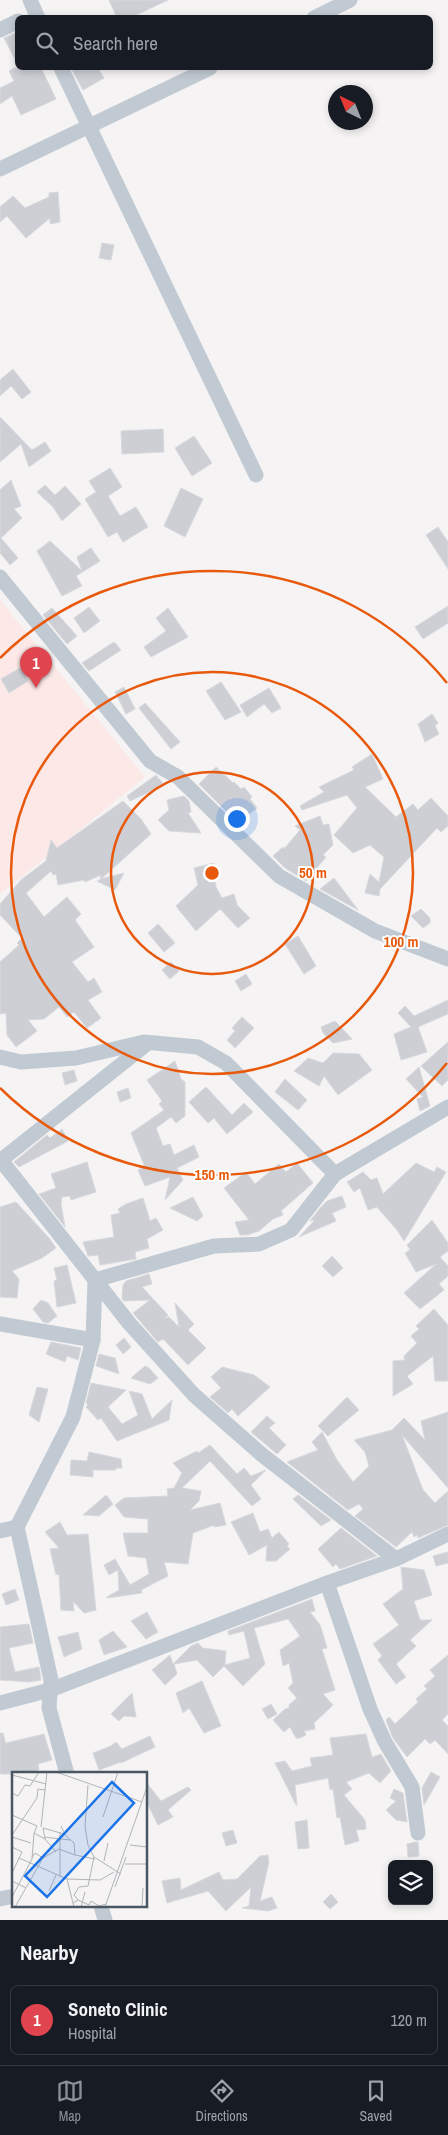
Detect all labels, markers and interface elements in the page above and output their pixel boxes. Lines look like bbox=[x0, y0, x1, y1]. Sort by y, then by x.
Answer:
search box bbox=[15, 15, 433, 70]
icon: search bbox=[33, 29, 61, 57]
text: Search here bbox=[73, 30, 158, 56]
north arrow bbox=[328, 85, 373, 130]
pin: 1 bbox=[20, 647, 52, 688]
your location bbox=[224, 806, 250, 832]
text: 50 m bbox=[299, 862, 327, 883]
centre of rings bbox=[203, 864, 221, 882]
text: 100 m bbox=[384, 931, 418, 952]
text: 150 m bbox=[195, 1164, 229, 1185]
inset map bbox=[12, 1772, 148, 1908]
map controls bbox=[388, 1860, 433, 1905]
button: layers bbox=[388, 1860, 433, 1905]
text: Nearby bbox=[20, 1938, 78, 1967]
text: Soneto Clinic bbox=[68, 1996, 168, 2022]
text: 1 bbox=[33, 2009, 41, 2031]
text: 120 m bbox=[391, 2009, 427, 2031]
text: Hospital bbox=[68, 2022, 116, 2044]
tab: Map bbox=[56, 2077, 84, 2125]
tab: Directions bbox=[196, 2077, 248, 2125]
tab: Saved bbox=[360, 2077, 392, 2125]

